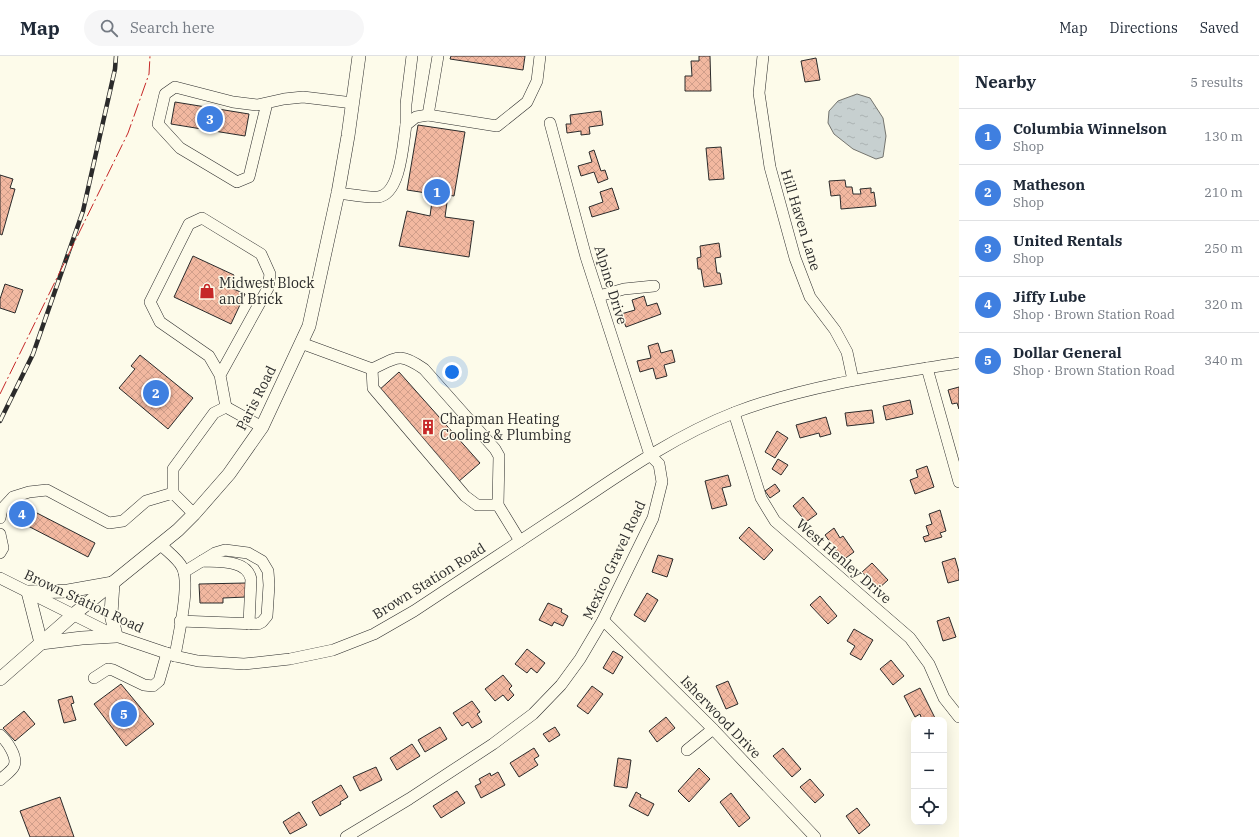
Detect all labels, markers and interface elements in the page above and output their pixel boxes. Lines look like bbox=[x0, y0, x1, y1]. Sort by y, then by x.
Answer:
search box bbox=[84, 10, 364, 46]
text: Map bbox=[20, 16, 60, 40]
icon: search bbox=[98, 17, 120, 39]
text: Search here bbox=[130, 18, 214, 37]
text: Map bbox=[1059, 19, 1088, 37]
text: Directions bbox=[1110, 19, 1178, 37]
text: Saved bbox=[1200, 19, 1239, 37]
text: Nearby bbox=[975, 71, 1036, 93]
text: 5 results bbox=[1190, 74, 1243, 91]
pin: 3 bbox=[197, 104, 223, 134]
text: Columbia Winnelson bbox=[1013, 119, 1167, 138]
text: 1 bbox=[984, 128, 992, 145]
text: 130 m bbox=[1204, 128, 1243, 145]
text: Shop bbox=[1013, 138, 1044, 155]
street label: Hill Haven Lane bbox=[777, 167, 825, 273]
text: Matheson bbox=[1013, 175, 1085, 194]
pin: 1 bbox=[424, 177, 450, 207]
text: 2 bbox=[984, 184, 992, 201]
text: 210 m bbox=[1204, 184, 1243, 201]
text: Shop bbox=[1013, 194, 1044, 211]
text: United Rentals bbox=[1013, 231, 1122, 250]
text: 3 bbox=[984, 240, 992, 257]
text: 250 m bbox=[1204, 240, 1243, 257]
street label: Alpine Drive bbox=[590, 243, 632, 327]
text: Shop bbox=[1013, 250, 1044, 267]
place label: Midwest Block and Brick bbox=[219, 274, 315, 308]
shop icon: Midwest Block and Brick bbox=[198, 282, 216, 300]
text: Jiffy Lube bbox=[1013, 287, 1086, 306]
text: 4 bbox=[984, 296, 992, 313]
text: 320 m bbox=[1204, 296, 1243, 313]
text: Shop · Brown Station Road bbox=[1013, 306, 1175, 323]
text: Dollar General bbox=[1013, 343, 1122, 362]
text: 5 bbox=[984, 352, 992, 369]
text: 340 m bbox=[1204, 352, 1243, 369]
street label: Paris Road bbox=[232, 362, 280, 433]
your location bbox=[442, 362, 462, 382]
text: Shop · Brown Station Road bbox=[1013, 362, 1175, 379]
pin: 2 bbox=[143, 378, 169, 408]
place label: Chapman Heating Cooling & Plumbing bbox=[440, 410, 571, 444]
building icon: Chapman Heating Cooling & Plumbing bbox=[419, 418, 437, 436]
street label: Mexico Gravel Road bbox=[578, 497, 650, 622]
pin: 4 bbox=[9, 499, 35, 529]
street label: West Henley Drive bbox=[793, 515, 895, 607]
street label: Brown Station Road bbox=[369, 539, 489, 623]
street label: Brown Station Road bbox=[21, 565, 147, 637]
street label: Isherwood Drive bbox=[677, 672, 765, 762]
pin: 5 bbox=[111, 699, 137, 729]
map controls bbox=[911, 717, 947, 825]
button: + bbox=[911, 717, 947, 753]
button: − bbox=[911, 753, 947, 789]
button: locate bbox=[911, 789, 947, 825]

